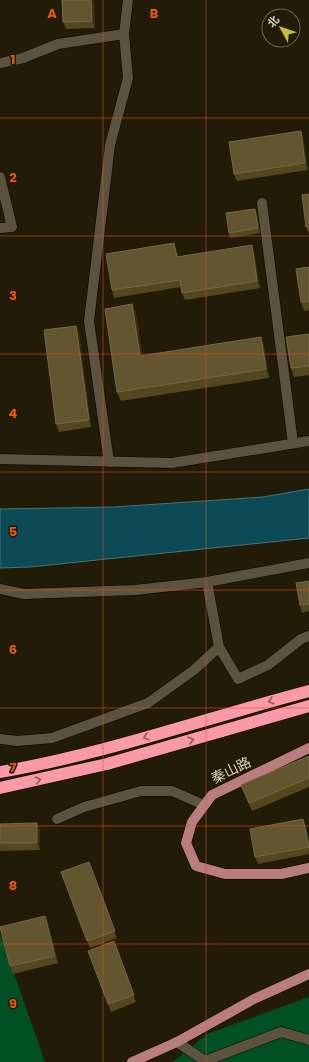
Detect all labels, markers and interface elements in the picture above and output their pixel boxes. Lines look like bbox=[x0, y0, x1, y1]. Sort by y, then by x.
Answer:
text: A bbox=[47, 4, 57, 23]
text: B bbox=[150, 4, 159, 23]
north arrow bbox=[261, 8, 301, 48]
text: 北 bbox=[264, 12, 283, 31]
text: 1 bbox=[11, 50, 15, 69]
text: 2 bbox=[9, 168, 17, 187]
text: 3 bbox=[9, 286, 17, 305]
text: 4 bbox=[9, 404, 18, 423]
text: 5 bbox=[9, 522, 17, 541]
text: 6 bbox=[9, 640, 17, 659]
one-way arrow bbox=[268, 696, 275, 705]
one-way arrow bbox=[143, 732, 150, 741]
one-way arrow bbox=[188, 736, 194, 744]
street label: 秦山路 bbox=[208, 752, 254, 788]
text: 7 bbox=[10, 758, 17, 777]
one-way arrow bbox=[35, 776, 41, 784]
text: 8 bbox=[9, 876, 17, 895]
text: 9 bbox=[9, 994, 17, 1013]

